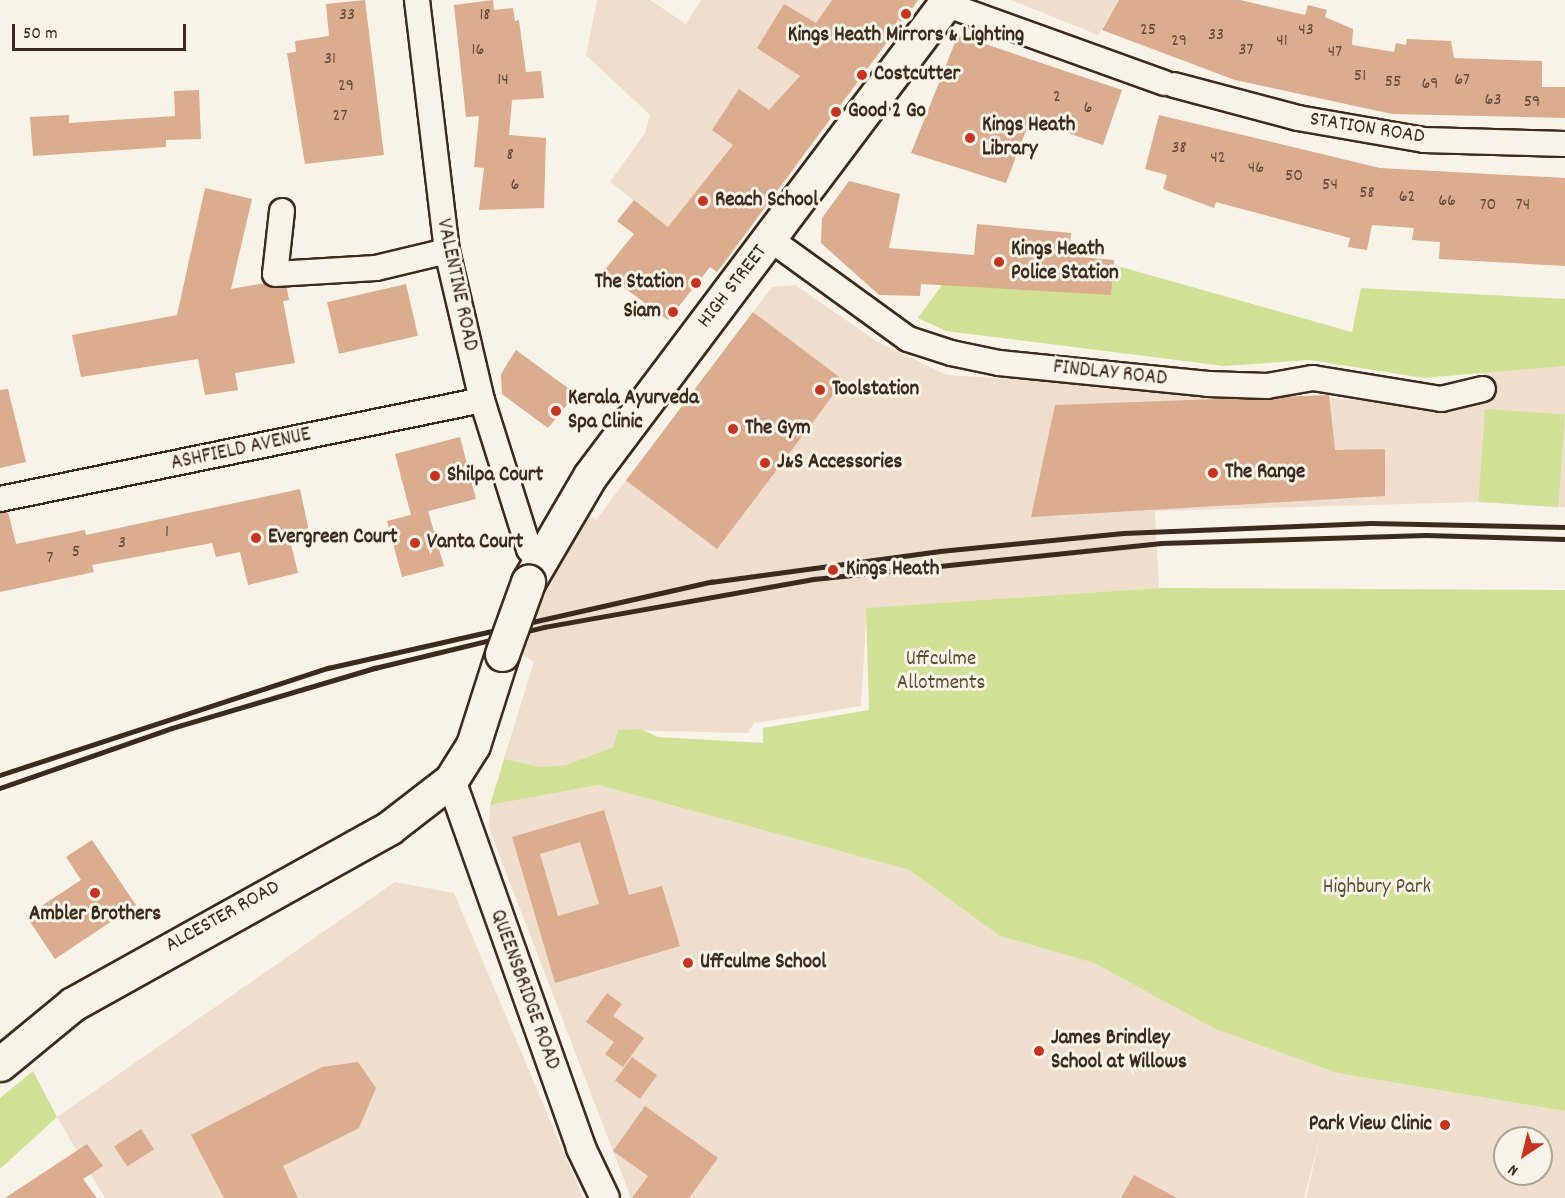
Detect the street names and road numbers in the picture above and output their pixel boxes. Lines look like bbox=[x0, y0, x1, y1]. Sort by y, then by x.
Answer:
street label: STATION ROAD bbox=[1308, 107, 1426, 151]
street label: VALENTINE ROAD bbox=[430, 217, 482, 353]
street label: HIGH STREET bbox=[693, 240, 773, 334]
street label: FINDLAY ROAD bbox=[1052, 355, 1168, 393]
street label: ASHFIELD AVENUE bbox=[169, 423, 313, 477]
street label: ALCESTER ROAD bbox=[161, 875, 285, 959]
street label: QUEENSBRIDGE ROAD bbox=[483, 907, 565, 1073]

